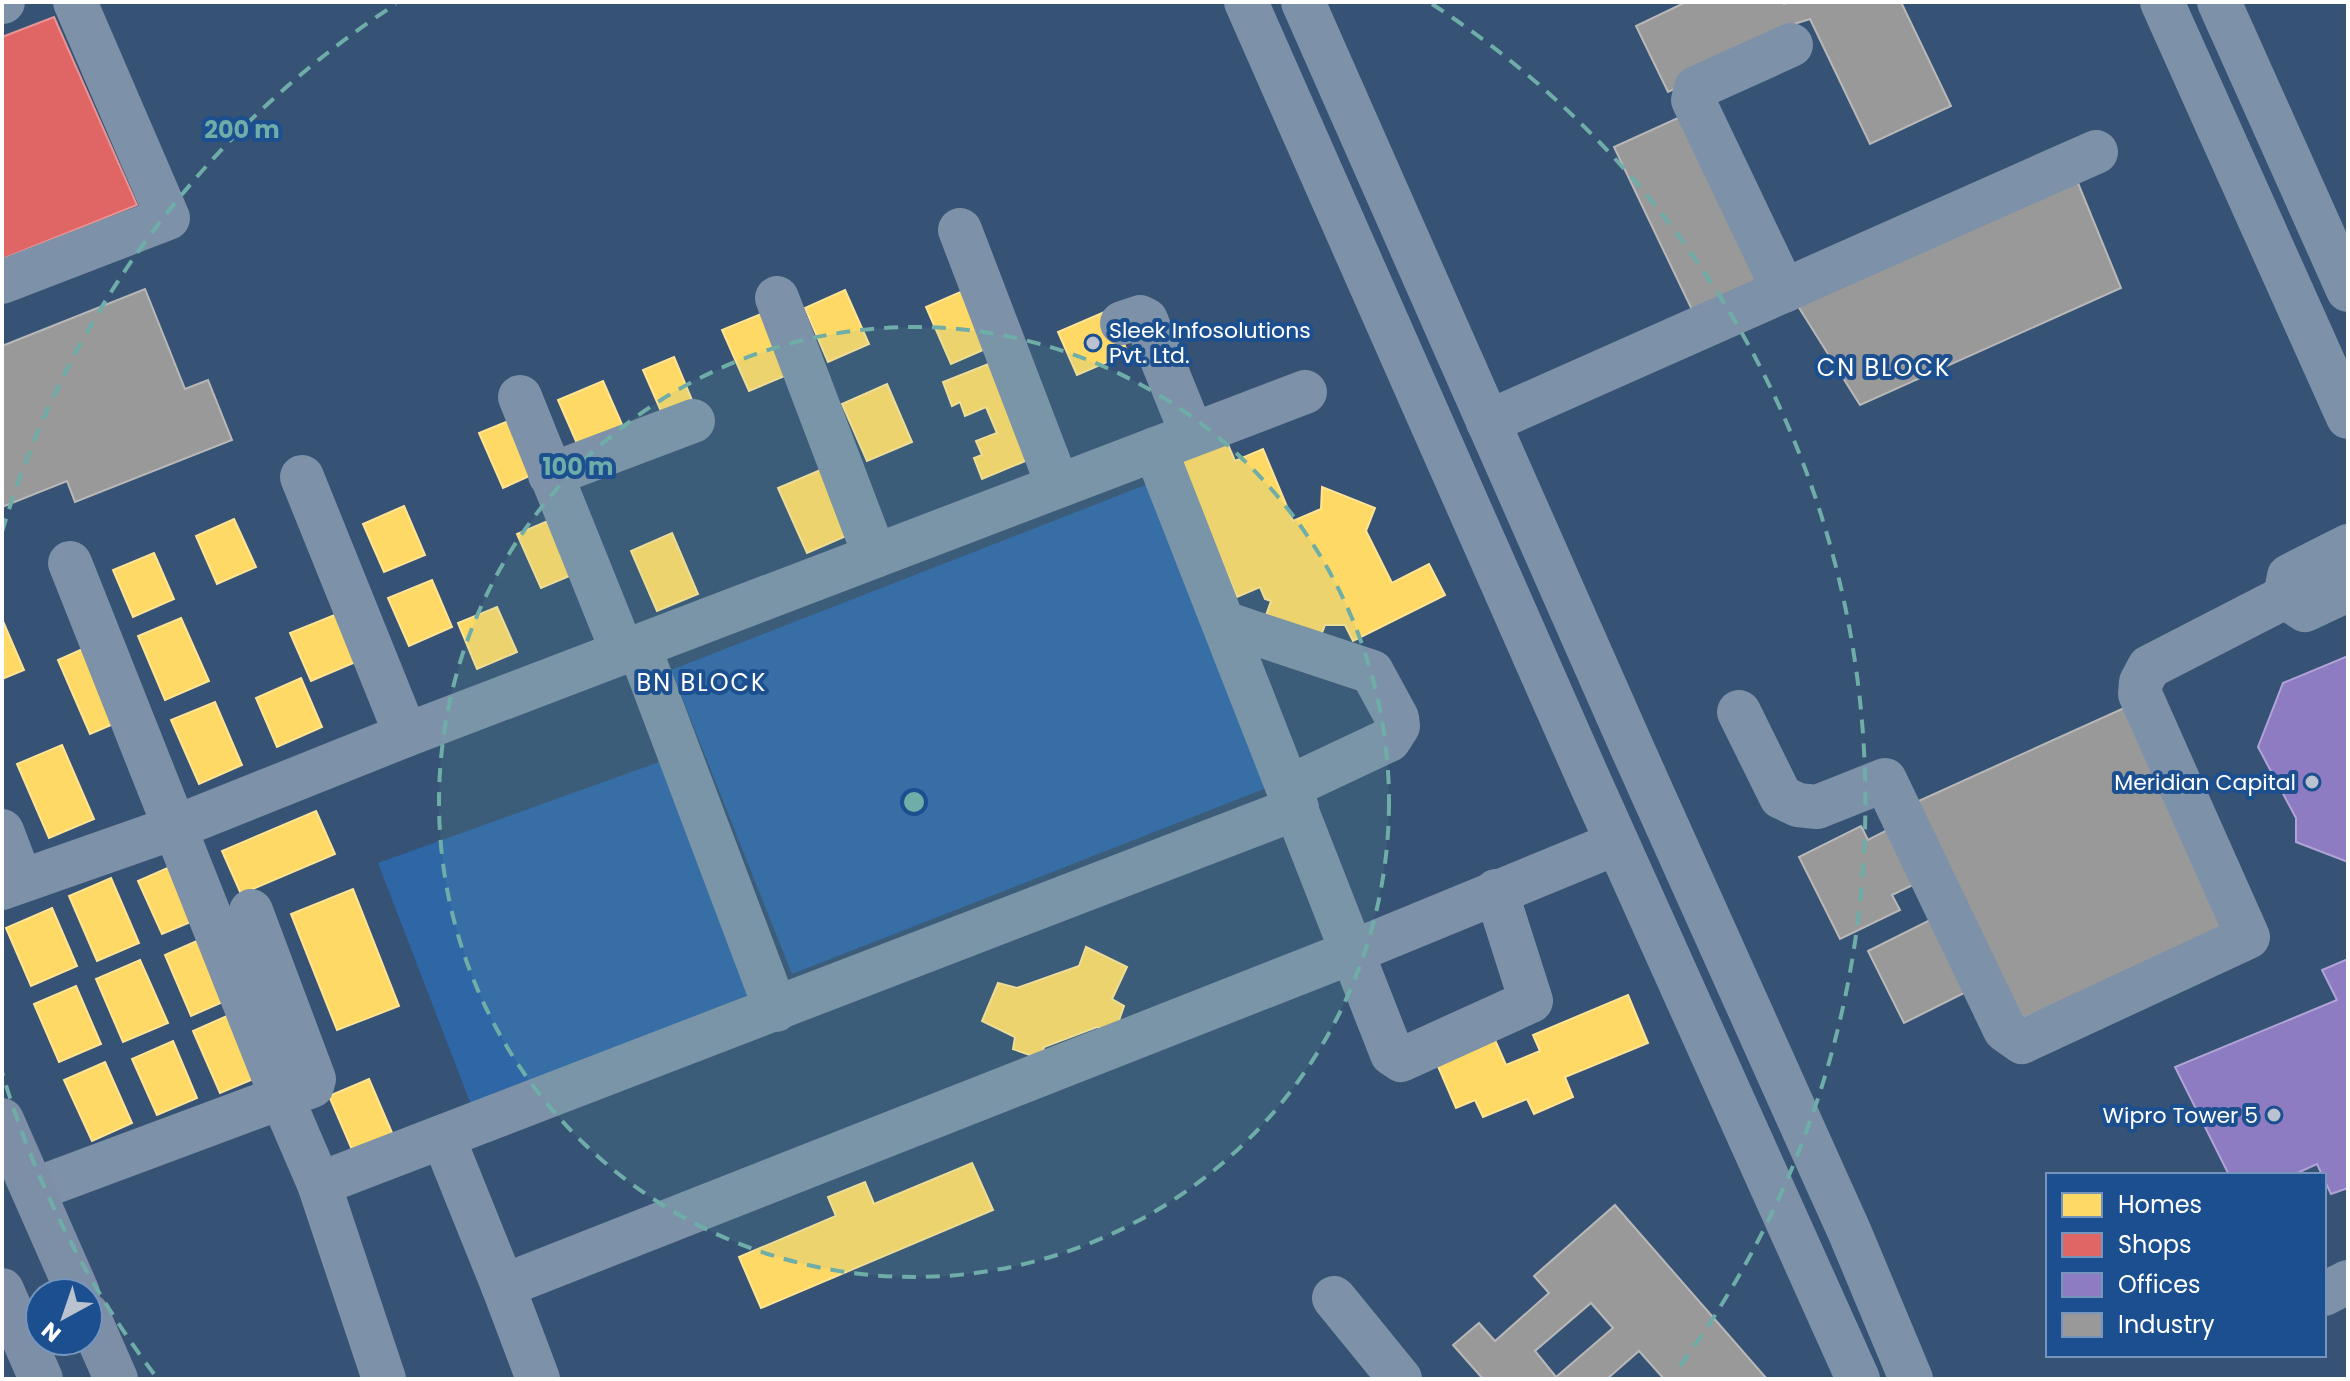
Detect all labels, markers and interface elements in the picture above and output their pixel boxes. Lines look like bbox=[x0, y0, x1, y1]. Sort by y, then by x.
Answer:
text: 200 m bbox=[204, 113, 280, 146]
place label: Sleek Infosolutions Pvt. Ltd. bbox=[1109, 315, 1311, 371]
marker: Sleek Infosolutions Pvt. Ltd. bbox=[1084, 334, 1102, 352]
district label: CN BLOCK bbox=[1817, 351, 1951, 384]
text: 100 m bbox=[543, 450, 613, 483]
district label: BN BLOCK bbox=[637, 666, 767, 699]
place label: Meridian Capital bbox=[2114, 767, 2296, 798]
marker: Meridian Capital bbox=[2303, 773, 2321, 791]
centre of rings bbox=[900, 788, 928, 816]
place label: Wipro Tower 5 bbox=[2103, 1100, 2258, 1131]
marker: Wipro Tower 5 bbox=[2265, 1106, 2283, 1124]
legend bbox=[2046, 1173, 2326, 1357]
text: Homes bbox=[2118, 1188, 2202, 1221]
text: Shops bbox=[2118, 1228, 2192, 1261]
text: Offices bbox=[2118, 1268, 2201, 1301]
north arrow bbox=[24, 1277, 104, 1357]
text: Industry bbox=[2118, 1308, 2215, 1341]
text: N bbox=[35, 1315, 68, 1349]

